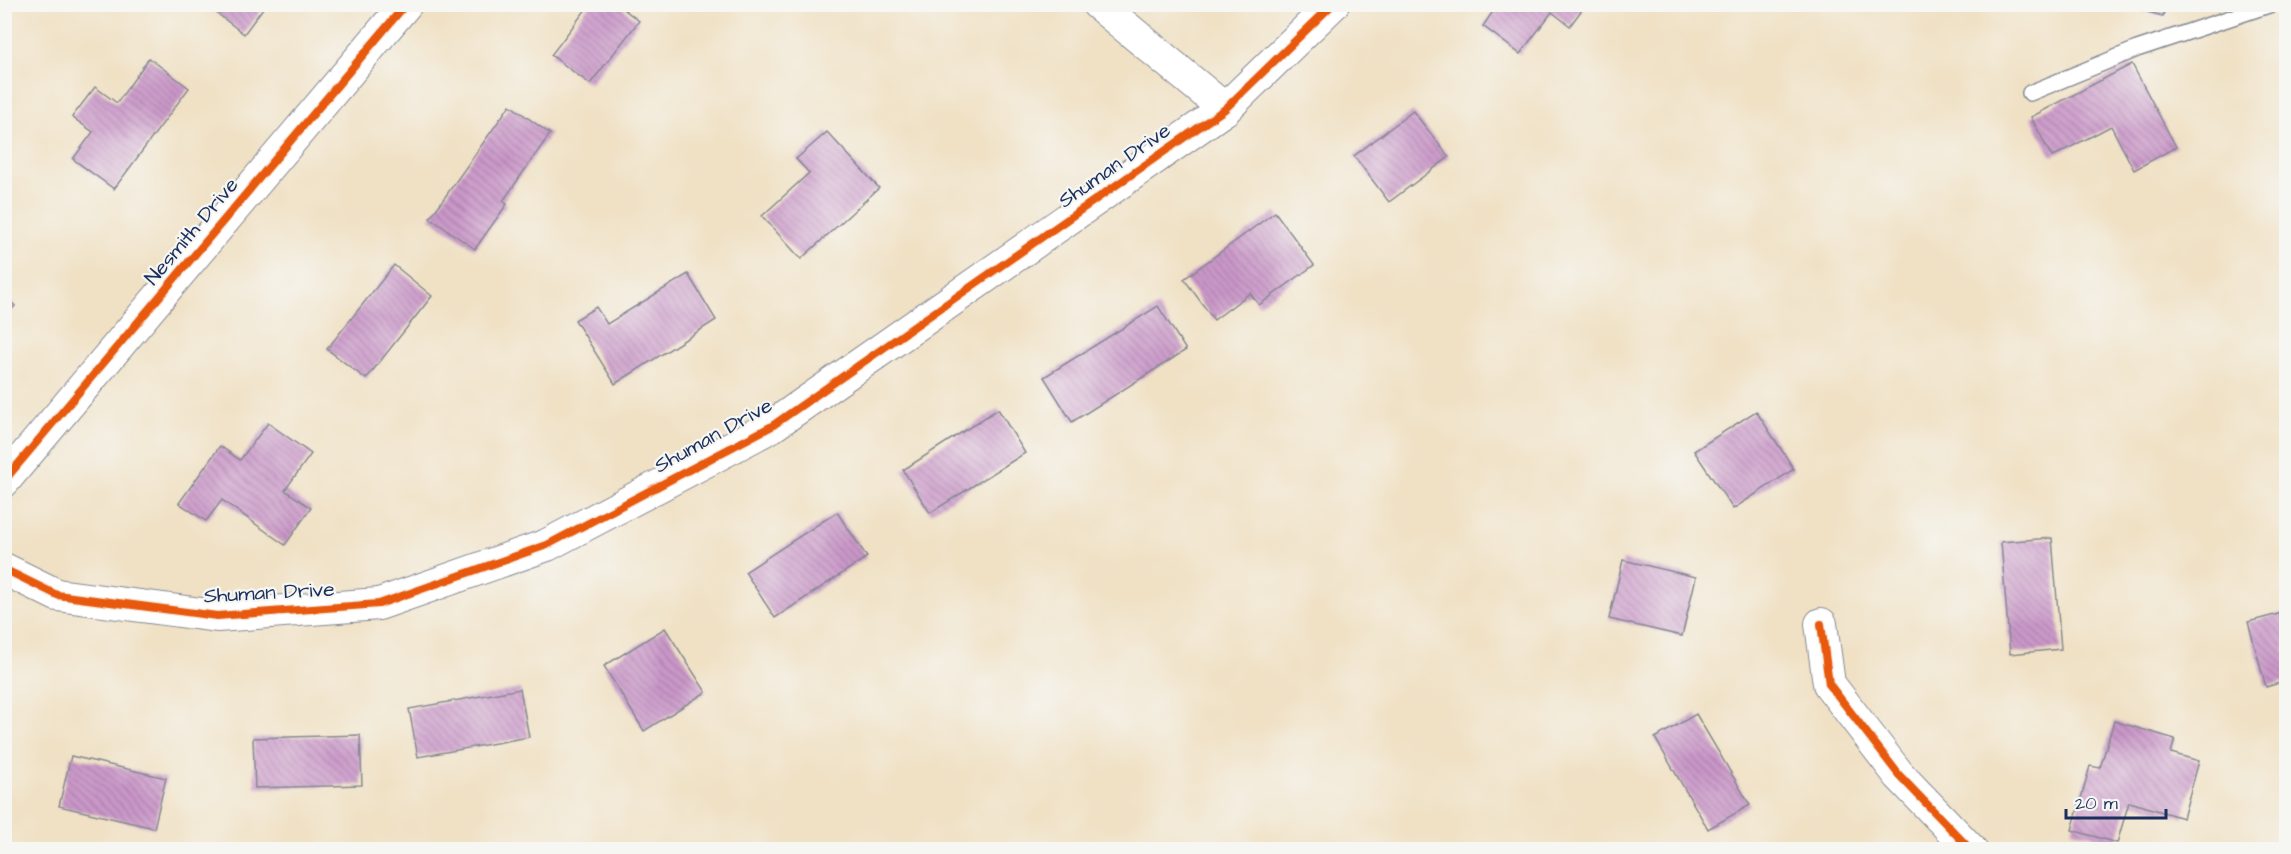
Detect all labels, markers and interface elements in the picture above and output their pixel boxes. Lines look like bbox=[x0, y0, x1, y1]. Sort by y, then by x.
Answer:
street label: Shuman Drive bbox=[1052, 116, 1176, 215]
street label: Nesmith Drive bbox=[138, 171, 245, 291]
street label: Shuman Drive bbox=[649, 391, 778, 480]
street label: Shuman Drive bbox=[203, 575, 335, 610]
scale bar bbox=[2066, 782, 2166, 820]
text: 20 m bbox=[2075, 791, 2118, 816]

